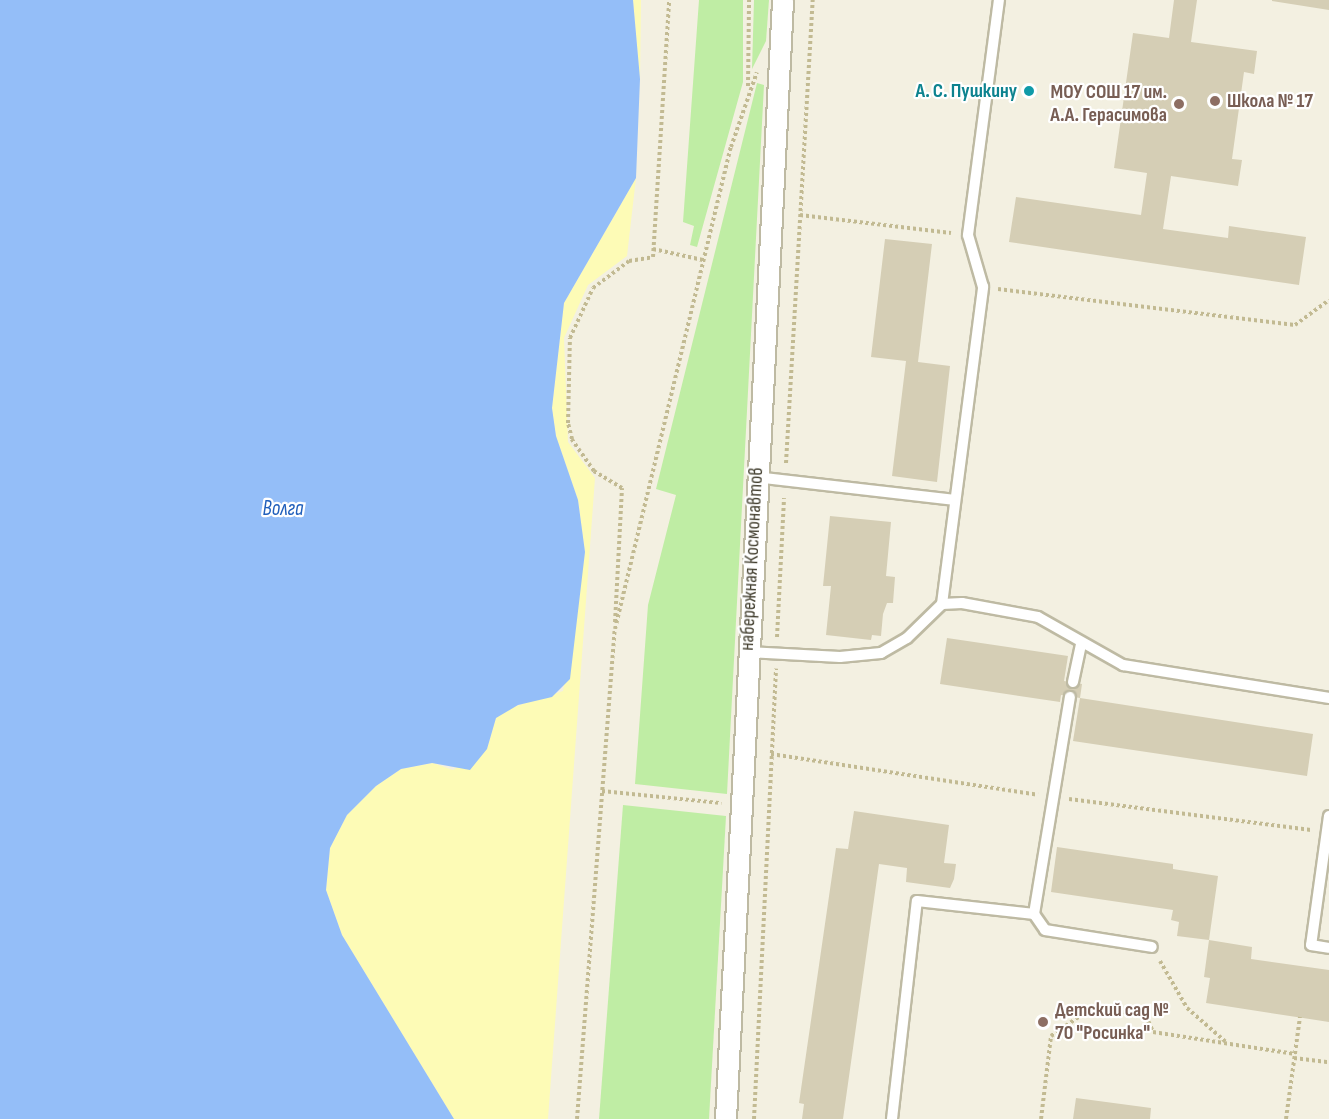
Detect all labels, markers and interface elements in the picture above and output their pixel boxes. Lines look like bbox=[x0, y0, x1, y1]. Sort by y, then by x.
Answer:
place label: А. С. Пушкину bbox=[915, 79, 1017, 103]
place label: МОУ СОШ 17 им. А.А. Герасимова bbox=[1050, 80, 1167, 127]
marker: А. С. Пушкину bbox=[1022, 84, 1036, 98]
place label: Школа № 17 bbox=[1227, 89, 1313, 113]
marker: Школа № 17 bbox=[1208, 94, 1222, 108]
marker: МОУ СОШ 17 им. А.А. Герасимова bbox=[1172, 97, 1186, 111]
street label: набережная Космонавтов bbox=[735, 467, 769, 651]
water label: Волга bbox=[262, 496, 304, 522]
place label: Детский сад № 70 "Росинка" bbox=[1055, 999, 1169, 1046]
marker: Детский сад № 70 "Росинка" bbox=[1036, 1015, 1050, 1029]

